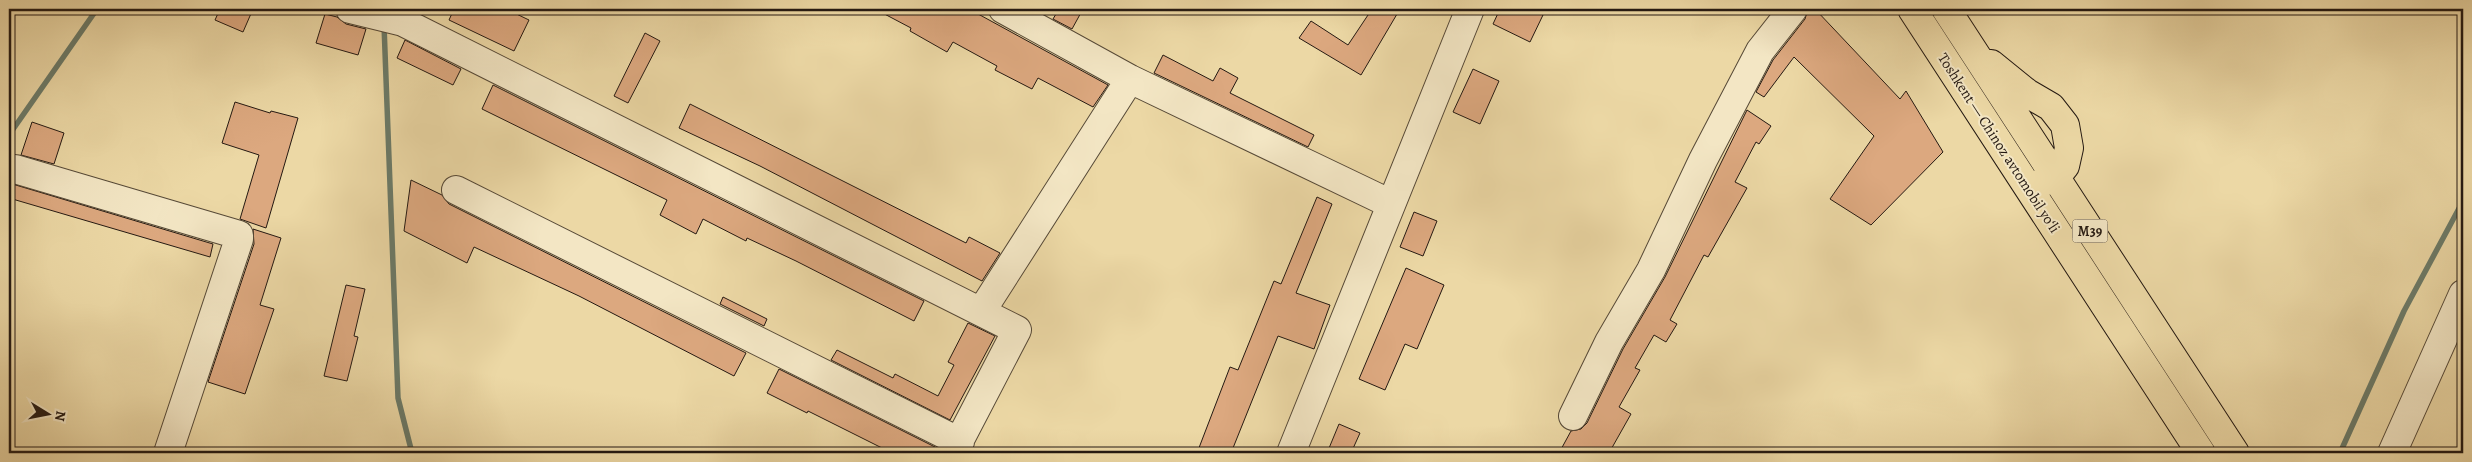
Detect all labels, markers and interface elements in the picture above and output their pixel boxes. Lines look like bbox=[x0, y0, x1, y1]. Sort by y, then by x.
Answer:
street label: Toshkent — Chinoz avtomobil yoʻli bbox=[1933, 49, 2065, 237]
road number: M39 bbox=[2072, 220, 2108, 242]
north arrow bbox=[22, 390, 72, 440]
text: N bbox=[50, 409, 71, 423]

